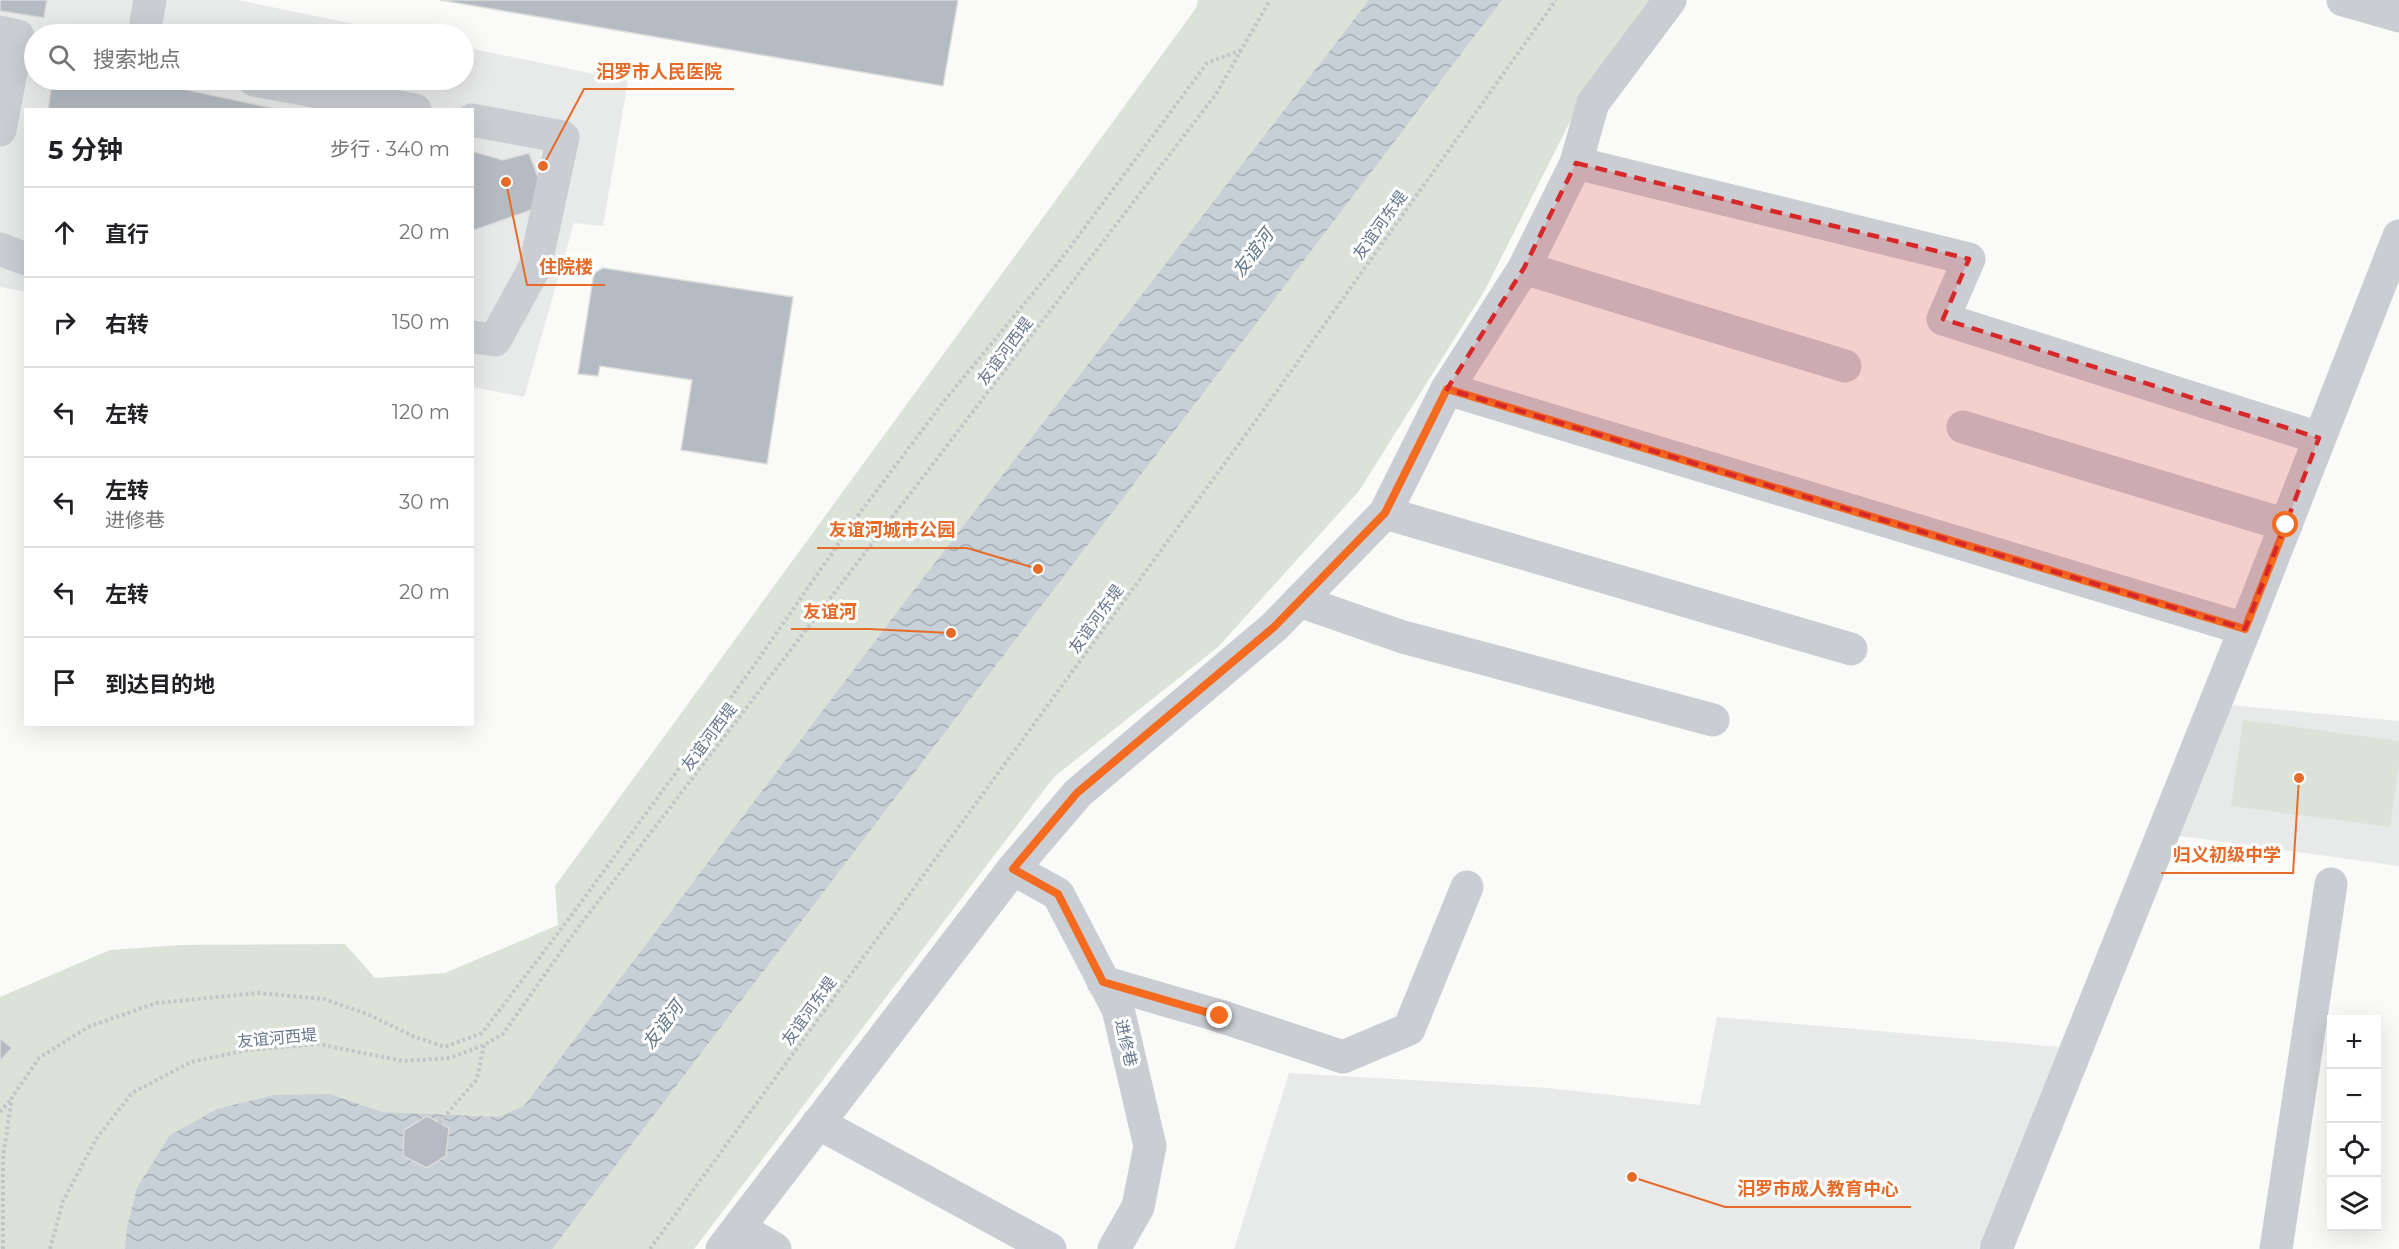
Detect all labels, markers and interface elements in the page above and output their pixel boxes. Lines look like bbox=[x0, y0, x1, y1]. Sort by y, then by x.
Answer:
search box bbox=[24, 24, 474, 90]
icon: search bbox=[45, 41, 78, 74]
text: 搜索地点 bbox=[93, 46, 181, 73]
callout: 汨罗市人民医院 bbox=[584, 53, 734, 89]
text: 汨罗市人民医院 bbox=[596, 61, 722, 83]
text: 5 分钟 bbox=[48, 134, 123, 166]
text: 步行 · 340 m bbox=[330, 137, 450, 161]
street label: 友谊河东堤 bbox=[1349, 187, 1411, 263]
icon: ahead bbox=[48, 216, 81, 249]
text: 20 m bbox=[399, 220, 450, 244]
text: 直行 bbox=[105, 221, 149, 248]
water label: 友谊河 bbox=[1228, 222, 1280, 281]
callout: 住院楼 bbox=[527, 249, 605, 285]
text: 住院楼 bbox=[539, 256, 593, 278]
icon: right bbox=[48, 306, 81, 339]
text: 150 m bbox=[392, 310, 450, 334]
text: 右转 bbox=[105, 311, 149, 338]
street label: 友谊河西堤 bbox=[973, 313, 1037, 389]
icon: left bbox=[48, 396, 81, 429]
text: 120 m bbox=[392, 400, 450, 424]
text: 左转 bbox=[105, 401, 149, 428]
text: 左转 bbox=[105, 477, 149, 504]
icon: left bbox=[48, 486, 81, 519]
text: 30 m bbox=[399, 490, 450, 514]
text: 进修巷 bbox=[105, 508, 165, 532]
route start bbox=[2272, 511, 2298, 537]
callout: 友谊河城市公园 bbox=[817, 512, 967, 548]
text: 友谊河城市公园 bbox=[829, 519, 955, 541]
icon: left bbox=[48, 576, 81, 609]
text: 20 m bbox=[399, 580, 450, 604]
text: 左转 bbox=[105, 581, 149, 608]
street label: 友谊河东堤 bbox=[1065, 581, 1127, 657]
callout: 友谊河 bbox=[791, 593, 869, 629]
text: 友谊河 bbox=[803, 601, 857, 623]
icon: arrive bbox=[48, 666, 81, 699]
text: 到达目的地 bbox=[105, 671, 215, 698]
street label: 友谊河西堤 bbox=[677, 699, 741, 775]
callout: 归义初级中学 bbox=[2161, 837, 2293, 873]
text: 归义初级中学 bbox=[2173, 844, 2281, 866]
street label: 友谊河东堤 bbox=[778, 973, 840, 1049]
water label: 友谊河 bbox=[638, 994, 690, 1053]
route end bbox=[1206, 1002, 1232, 1028]
map controls bbox=[2327, 1015, 2381, 1231]
button: + bbox=[2327, 1015, 2381, 1069]
street label: 进修巷 bbox=[1111, 1017, 1141, 1069]
street label: 友谊河西堤 bbox=[236, 1025, 318, 1051]
button: − bbox=[2327, 1069, 2381, 1123]
button: locate bbox=[2327, 1123, 2381, 1177]
callout: 汨罗市成人教育中心 bbox=[1725, 1171, 1911, 1207]
button: layers bbox=[2327, 1177, 2381, 1231]
text: 汨罗市成人教育中心 bbox=[1737, 1178, 1899, 1200]

